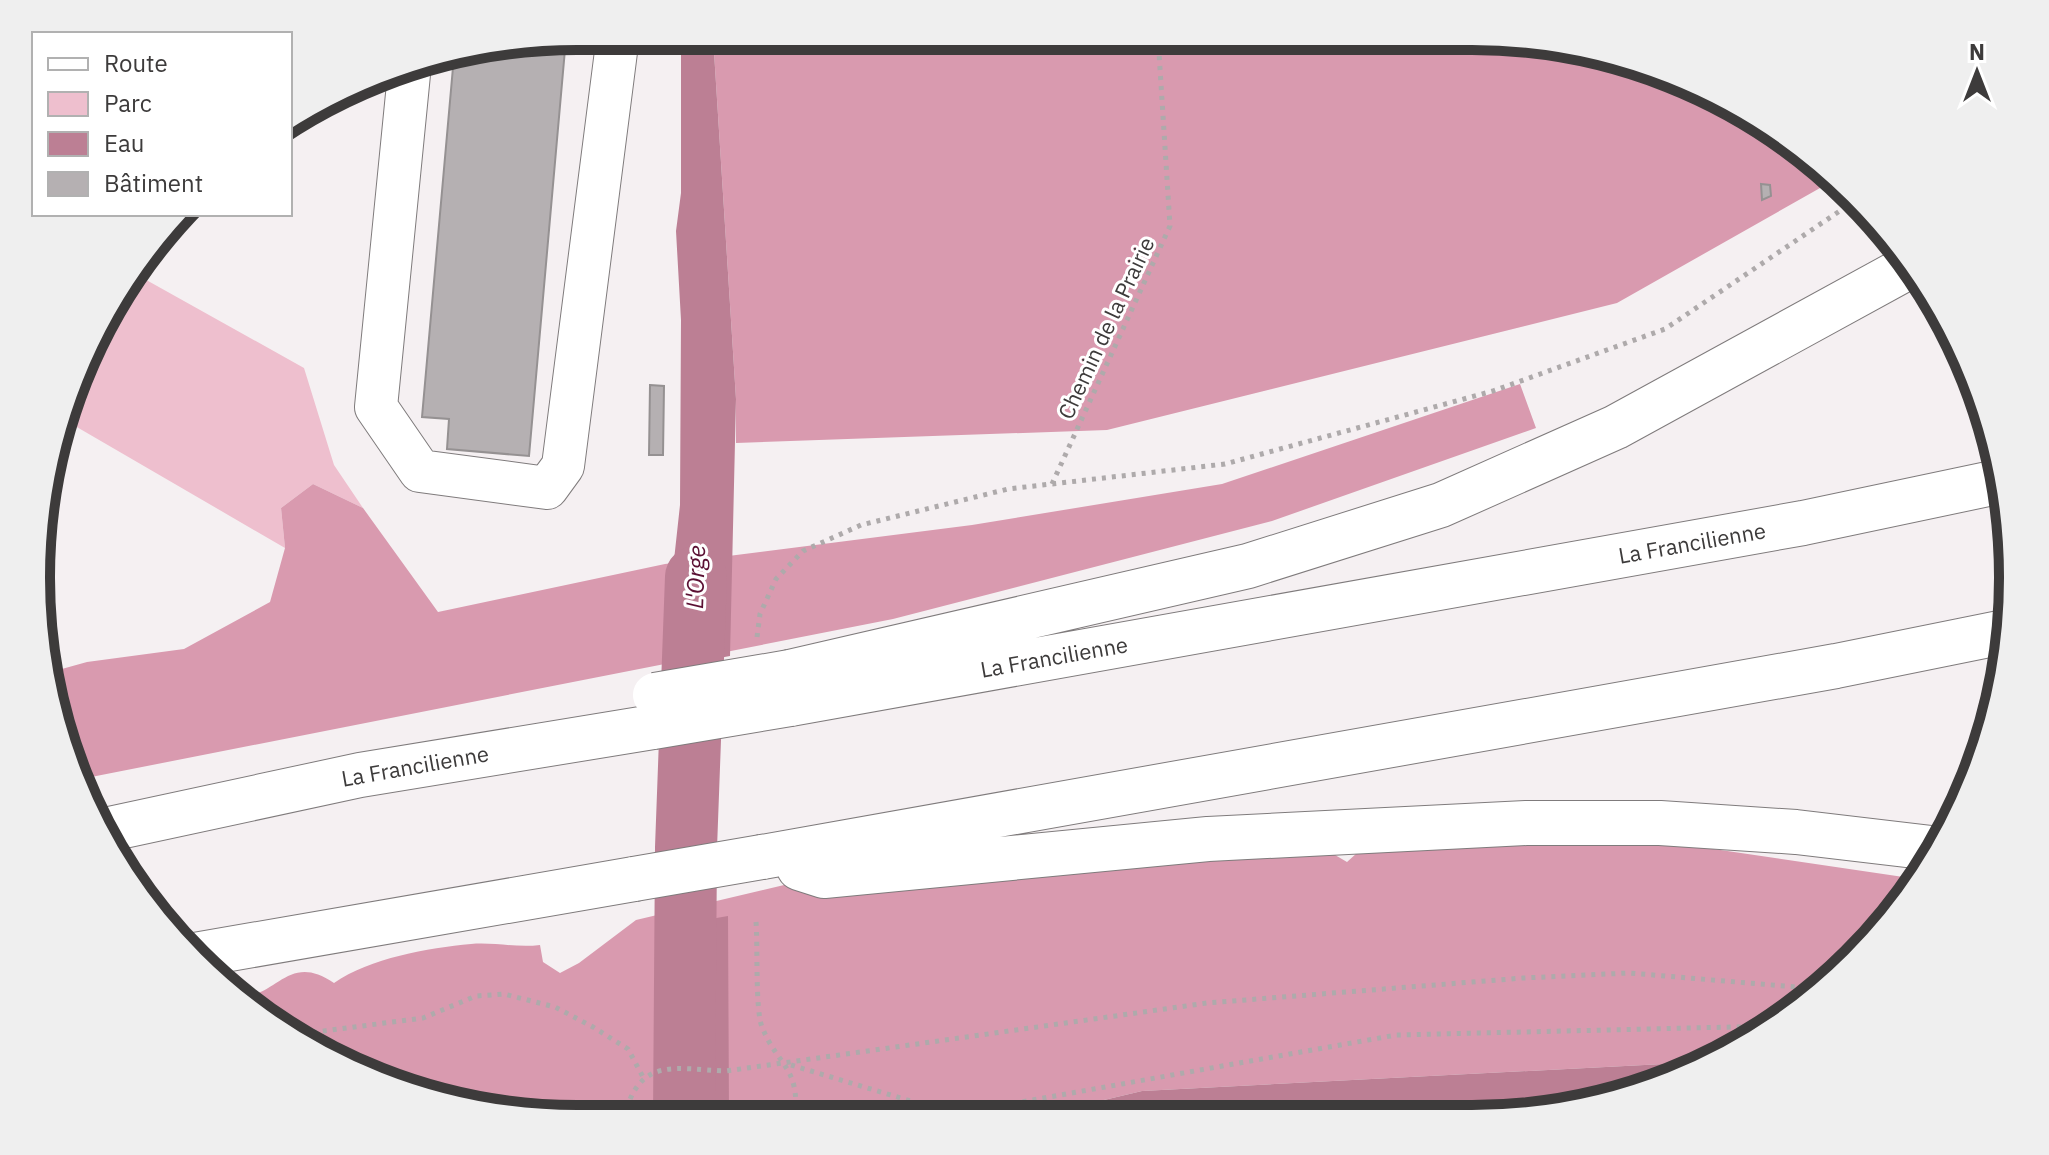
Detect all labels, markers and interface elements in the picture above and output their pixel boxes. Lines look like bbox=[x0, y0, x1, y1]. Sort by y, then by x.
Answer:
legend bbox=[32, 32, 292, 216]
north arrow bbox=[1937, 32, 2017, 112]
text: N bbox=[1969, 37, 1985, 66]
text: Route bbox=[104, 47, 168, 79]
text: Parc bbox=[104, 87, 152, 119]
text: Eau bbox=[104, 127, 144, 159]
text: Bâtiment bbox=[104, 167, 203, 199]
street label: Chemin de la Prairie bbox=[1051, 232, 1160, 423]
street label: La Francilienne bbox=[1616, 515, 1768, 570]
water label: L'Orge bbox=[678, 544, 712, 609]
street label: La Francilienne bbox=[978, 629, 1130, 684]
street label: La Francilienne bbox=[339, 738, 491, 793]

